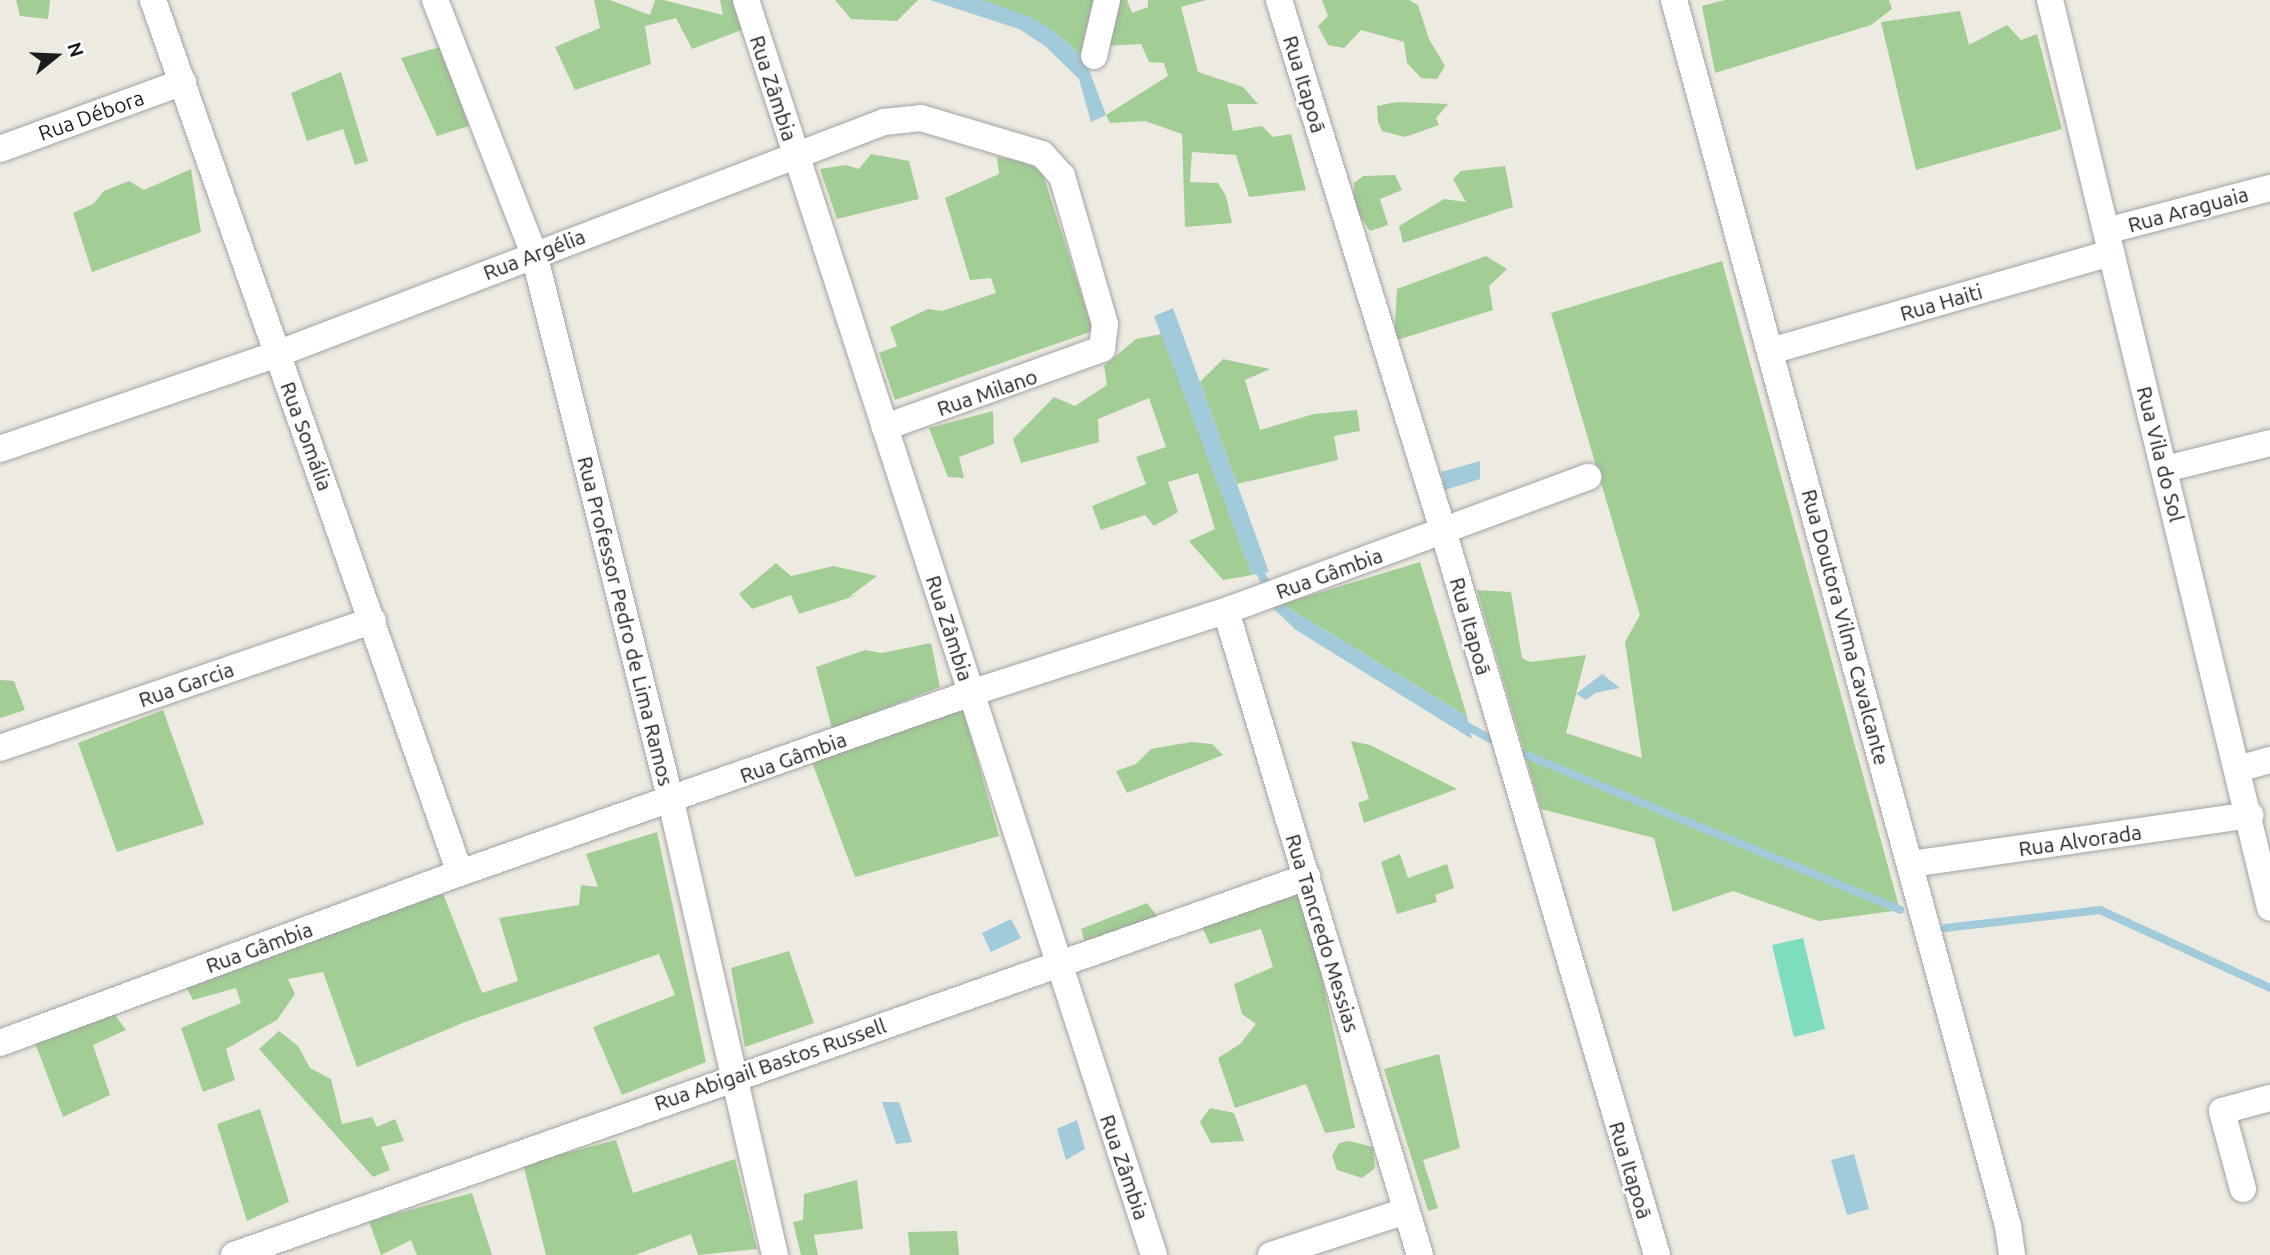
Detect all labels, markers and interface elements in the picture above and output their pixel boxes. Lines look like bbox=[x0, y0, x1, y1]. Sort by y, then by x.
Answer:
north arrow bbox=[21, 21, 91, 91]
street label: Rua Zâmbia bbox=[745, 32, 803, 144]
street label: Rua Itapoã bbox=[1278, 32, 1332, 136]
text: N bbox=[63, 39, 89, 60]
street label: Rua Débora bbox=[35, 84, 147, 146]
street label: Rua Araguaia bbox=[2125, 181, 2251, 237]
street label: Rua Argélia bbox=[479, 223, 589, 285]
street label: Rua Haiti bbox=[1897, 278, 1985, 326]
street label: Rua Milano bbox=[933, 363, 1041, 421]
street label: Rua Somália bbox=[276, 378, 338, 494]
street label: Rua Vila do Sol bbox=[2132, 383, 2190, 525]
street label: Rua Professor Pedro de Lima Ramos bbox=[573, 454, 679, 788]
street label: Rua Doutora Vilma Cavalcante bbox=[1797, 486, 1895, 768]
street label: Rua Gâmbia bbox=[1272, 542, 1386, 604]
street label: Rua Zâmbia bbox=[921, 572, 979, 684]
street label: Rua Itapoã bbox=[1445, 574, 1497, 678]
street label: Rua Garcia bbox=[135, 656, 237, 712]
street label: Rua Gâmbia bbox=[736, 726, 850, 788]
street label: Rua Alvorada bbox=[2017, 819, 2143, 861]
street label: Rua Tancredo Messias bbox=[1281, 831, 1365, 1035]
street label: Rua Gâmbia bbox=[202, 916, 316, 978]
street label: Rua Abigail Bastos Russell bbox=[651, 1012, 889, 1116]
street label: Rua Zâmbia bbox=[1095, 1111, 1155, 1223]
street label: Rua Itapoã bbox=[1604, 1118, 1658, 1222]

